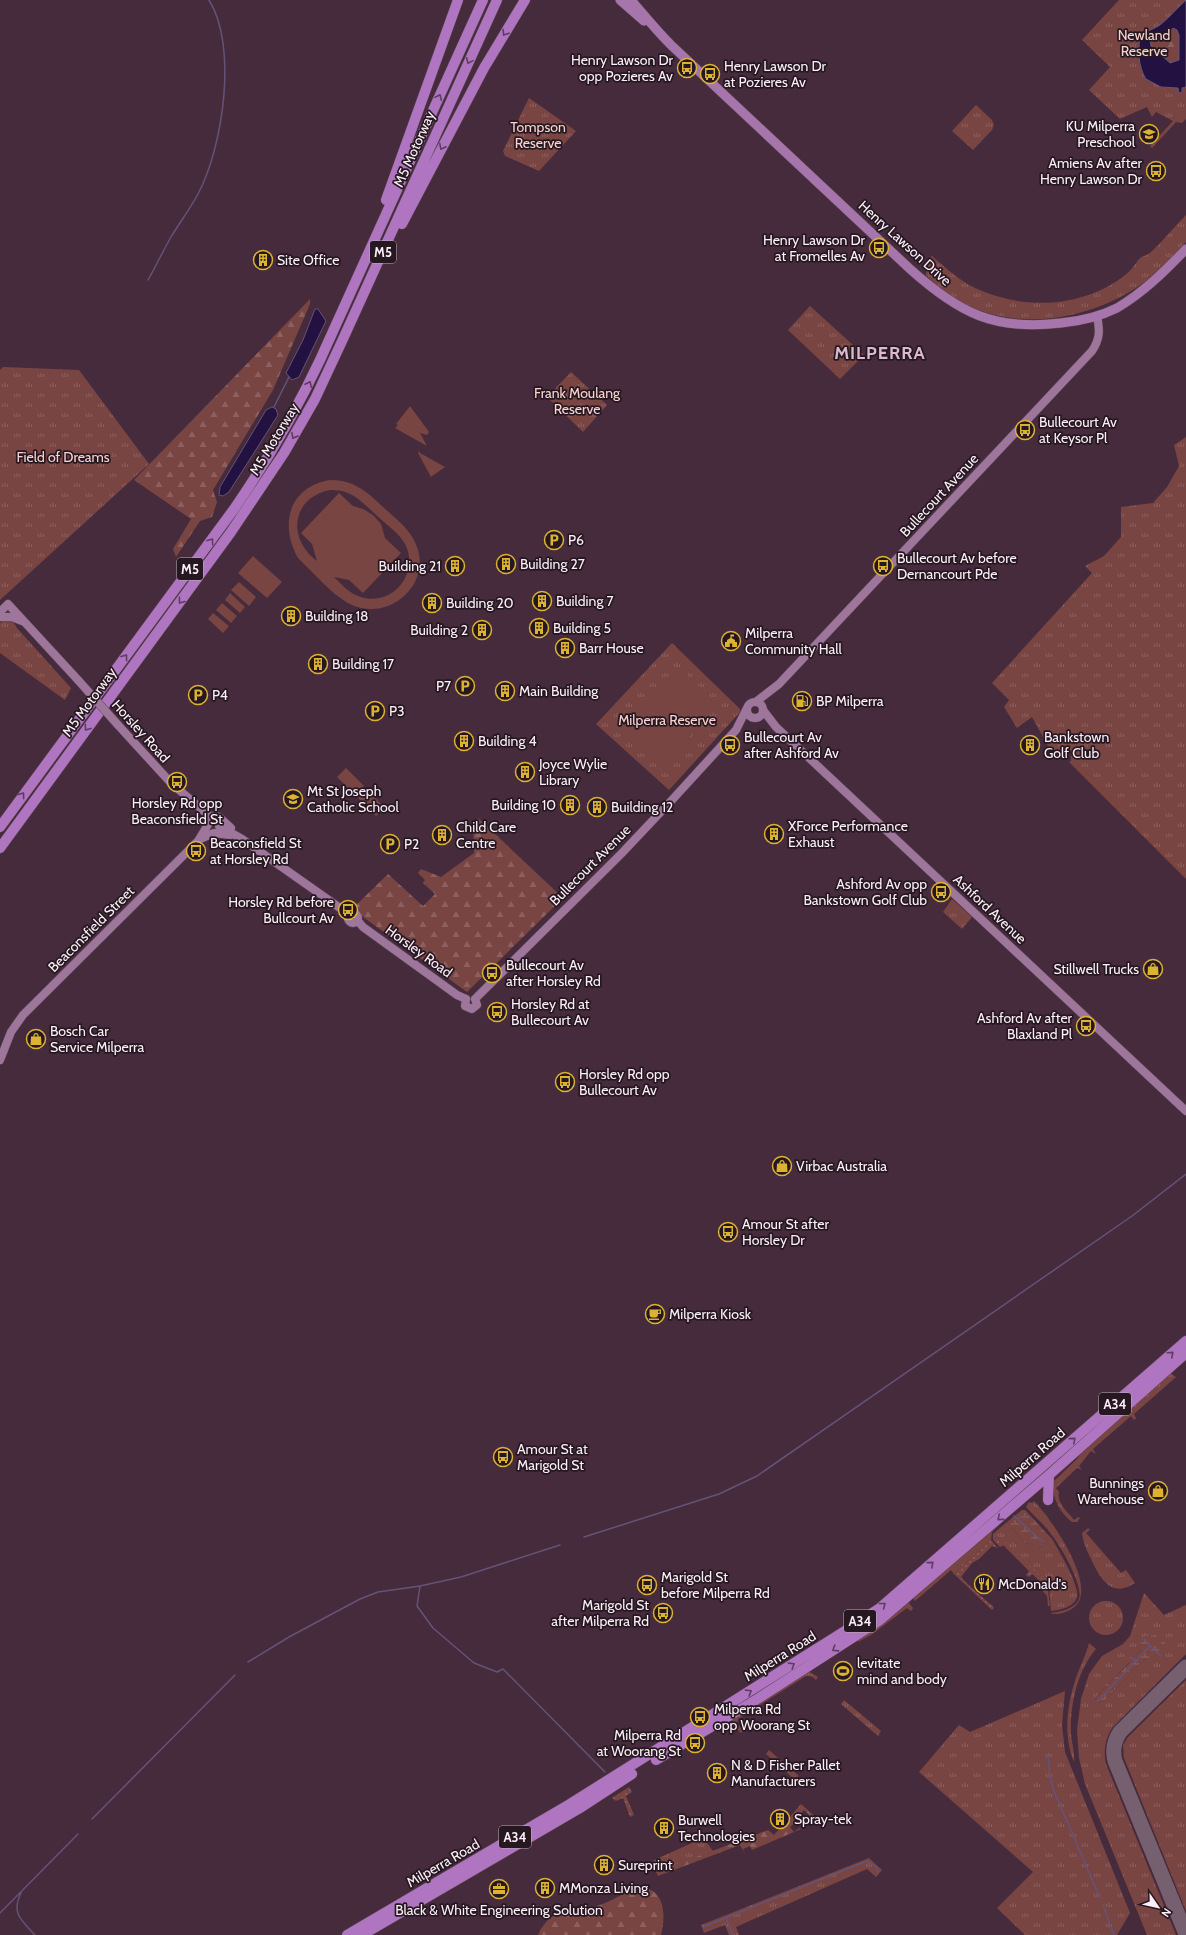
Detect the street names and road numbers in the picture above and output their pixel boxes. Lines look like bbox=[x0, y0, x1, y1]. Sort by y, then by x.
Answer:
street label: M5 Motorway bbox=[389, 108, 439, 190]
street label: Henry Lawson Drive bbox=[855, 197, 955, 289]
road number: M5 bbox=[370, 241, 396, 263]
street label: M5 Motorway bbox=[245, 400, 303, 478]
street label: Bullecourt Avenue bbox=[896, 450, 982, 540]
road number: M5 bbox=[177, 558, 203, 580]
street label: M5 Motorway bbox=[58, 664, 120, 740]
street label: Horsley Road bbox=[108, 696, 174, 766]
street label: Bullecourt Avenue bbox=[546, 821, 634, 909]
street label: Ashford Avenue bbox=[950, 870, 1030, 948]
street label: Beaconsfield Street bbox=[44, 882, 138, 976]
street label: Horsley Road bbox=[382, 921, 456, 981]
road number: A34 bbox=[1099, 1393, 1131, 1415]
street label: Milperra Road bbox=[995, 1423, 1069, 1491]
road number: A34 bbox=[844, 1610, 876, 1632]
street label: Milperra Road bbox=[741, 1627, 819, 1685]
road number: A34 bbox=[499, 1826, 531, 1848]
street label: Milperra Road bbox=[403, 1835, 483, 1891]

